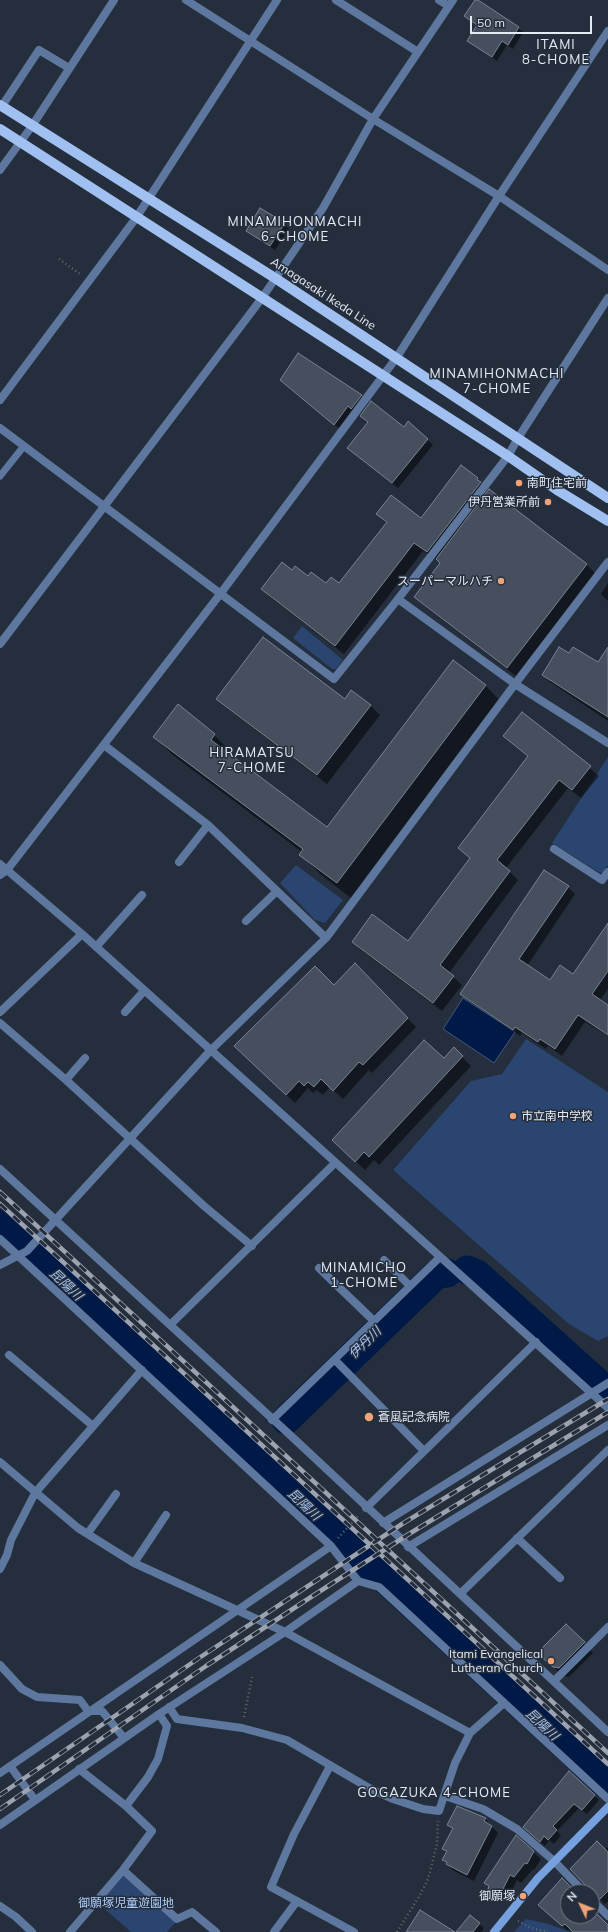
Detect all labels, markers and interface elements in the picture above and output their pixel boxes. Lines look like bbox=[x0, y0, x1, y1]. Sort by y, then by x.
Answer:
scale bar bbox=[472, 8, 594, 34]
text: 50 m bbox=[477, 15, 505, 30]
district label: ITAMI 8-CHOME bbox=[522, 37, 590, 68]
district label: MINAMIHONMACHI 6-CHOME bbox=[228, 214, 362, 245]
street label: Amagasaki Ikeda Line bbox=[268, 255, 378, 333]
district label: MINAMIHONMACHI 7-CHOME bbox=[430, 366, 564, 397]
place label: 南町住宅前 bbox=[527, 476, 587, 490]
marker: 南町住宅前 bbox=[514, 478, 524, 488]
place label: 伊丹営業所前 bbox=[468, 495, 540, 509]
marker: 伊丹営業所前 bbox=[543, 497, 553, 507]
place label: スーパーマルハチ bbox=[397, 574, 493, 588]
marker: スーパーマルハチ bbox=[496, 576, 506, 586]
district label: HIRAMATSU 7-CHOME bbox=[209, 745, 295, 776]
place label: 市立南中学校 bbox=[521, 1109, 593, 1123]
marker: 市立南中学校 bbox=[508, 1111, 518, 1121]
district label: MINAMICHO 1-CHOME bbox=[321, 1260, 407, 1291]
water label: 昆陽川 bbox=[46, 1266, 86, 1304]
water label: 伊丹川 bbox=[346, 1324, 384, 1362]
place label: 蒼風記念病院 bbox=[378, 1410, 450, 1424]
marker: 蒼風記念病院 bbox=[363, 1411, 375, 1423]
water label: 昆陽川 bbox=[284, 1486, 324, 1524]
place label: Itami Evangelical Lutheran Church bbox=[449, 1647, 543, 1675]
marker: Itami Evangelical Lutheran Church bbox=[546, 1656, 556, 1666]
water label: 昆陽川 bbox=[522, 1706, 562, 1744]
district label: GOGAZUKA 4-CHOME bbox=[357, 1785, 511, 1801]
north arrow bbox=[560, 1884, 600, 1924]
place label: 御願塚 bbox=[479, 1889, 515, 1903]
text: N bbox=[564, 1889, 580, 1904]
marker: 御願塚 bbox=[518, 1891, 528, 1901]
park label: 御願塚児童遊園地 bbox=[78, 1896, 174, 1910]

